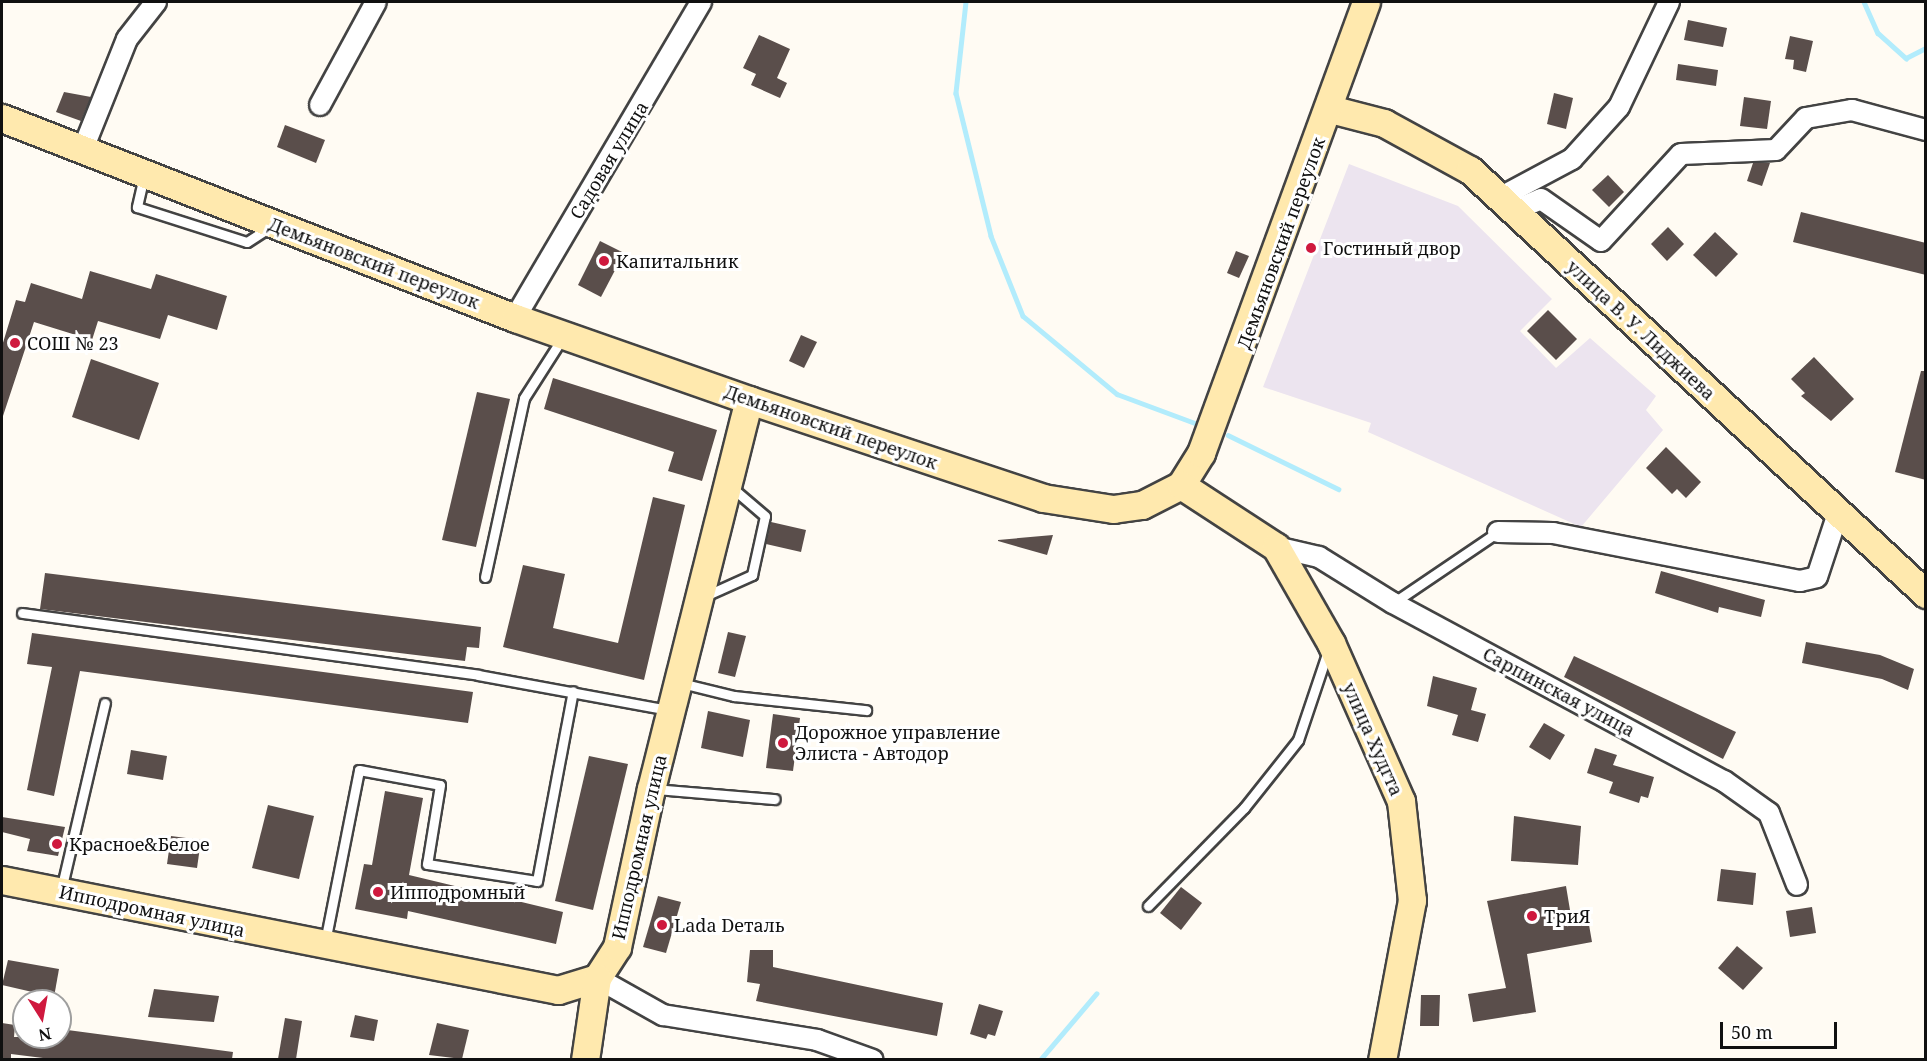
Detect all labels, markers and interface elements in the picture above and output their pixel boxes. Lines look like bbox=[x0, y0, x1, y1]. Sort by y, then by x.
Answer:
street label: Садовая улица bbox=[565, 97, 653, 223]
street label: Демьяновский переулок bbox=[1233, 134, 1329, 352]
street label: Демьяновский переулок bbox=[266, 213, 482, 313]
place label: Гостиный двор bbox=[1323, 237, 1461, 259]
marker: Гостиный двор bbox=[1304, 241, 1318, 255]
place label: Капитальник bbox=[616, 250, 738, 272]
marker: Капитальник bbox=[597, 254, 611, 268]
street label: улица В. У. Лиджиева bbox=[1562, 256, 1720, 404]
place label: СОШ № 23 bbox=[27, 332, 119, 354]
marker: СОШ № 23 bbox=[8, 336, 22, 350]
street label: Демьяновский переулок bbox=[722, 380, 940, 474]
street label: Сарпинская улица bbox=[1479, 643, 1639, 741]
street label: улица Худгта bbox=[1338, 679, 1408, 799]
place label: Дорожное управление Элиста - Автодор bbox=[795, 722, 1000, 764]
marker: Дорожное управление Элиста - Автодор bbox=[776, 736, 790, 750]
street label: Ипподромная улица bbox=[607, 752, 671, 942]
place label: Красное&Белое bbox=[69, 833, 210, 855]
marker: Красное&Белое bbox=[50, 837, 64, 851]
street label: Ипподромная улица bbox=[57, 881, 247, 941]
place label: Ипподромный bbox=[390, 881, 525, 903]
marker: Ипподромный bbox=[371, 885, 385, 899]
place label: ТриЯ bbox=[1544, 905, 1591, 927]
marker: ТриЯ bbox=[1525, 909, 1539, 923]
place label: Lada Dеталь bbox=[674, 914, 784, 936]
marker: Lada Dеталь bbox=[655, 918, 669, 932]
north arrow bbox=[12, 989, 72, 1049]
scale bar bbox=[1723, 1010, 1840, 1048]
text: 50 m bbox=[1731, 1020, 1773, 1044]
text: N bbox=[37, 1023, 53, 1047]

